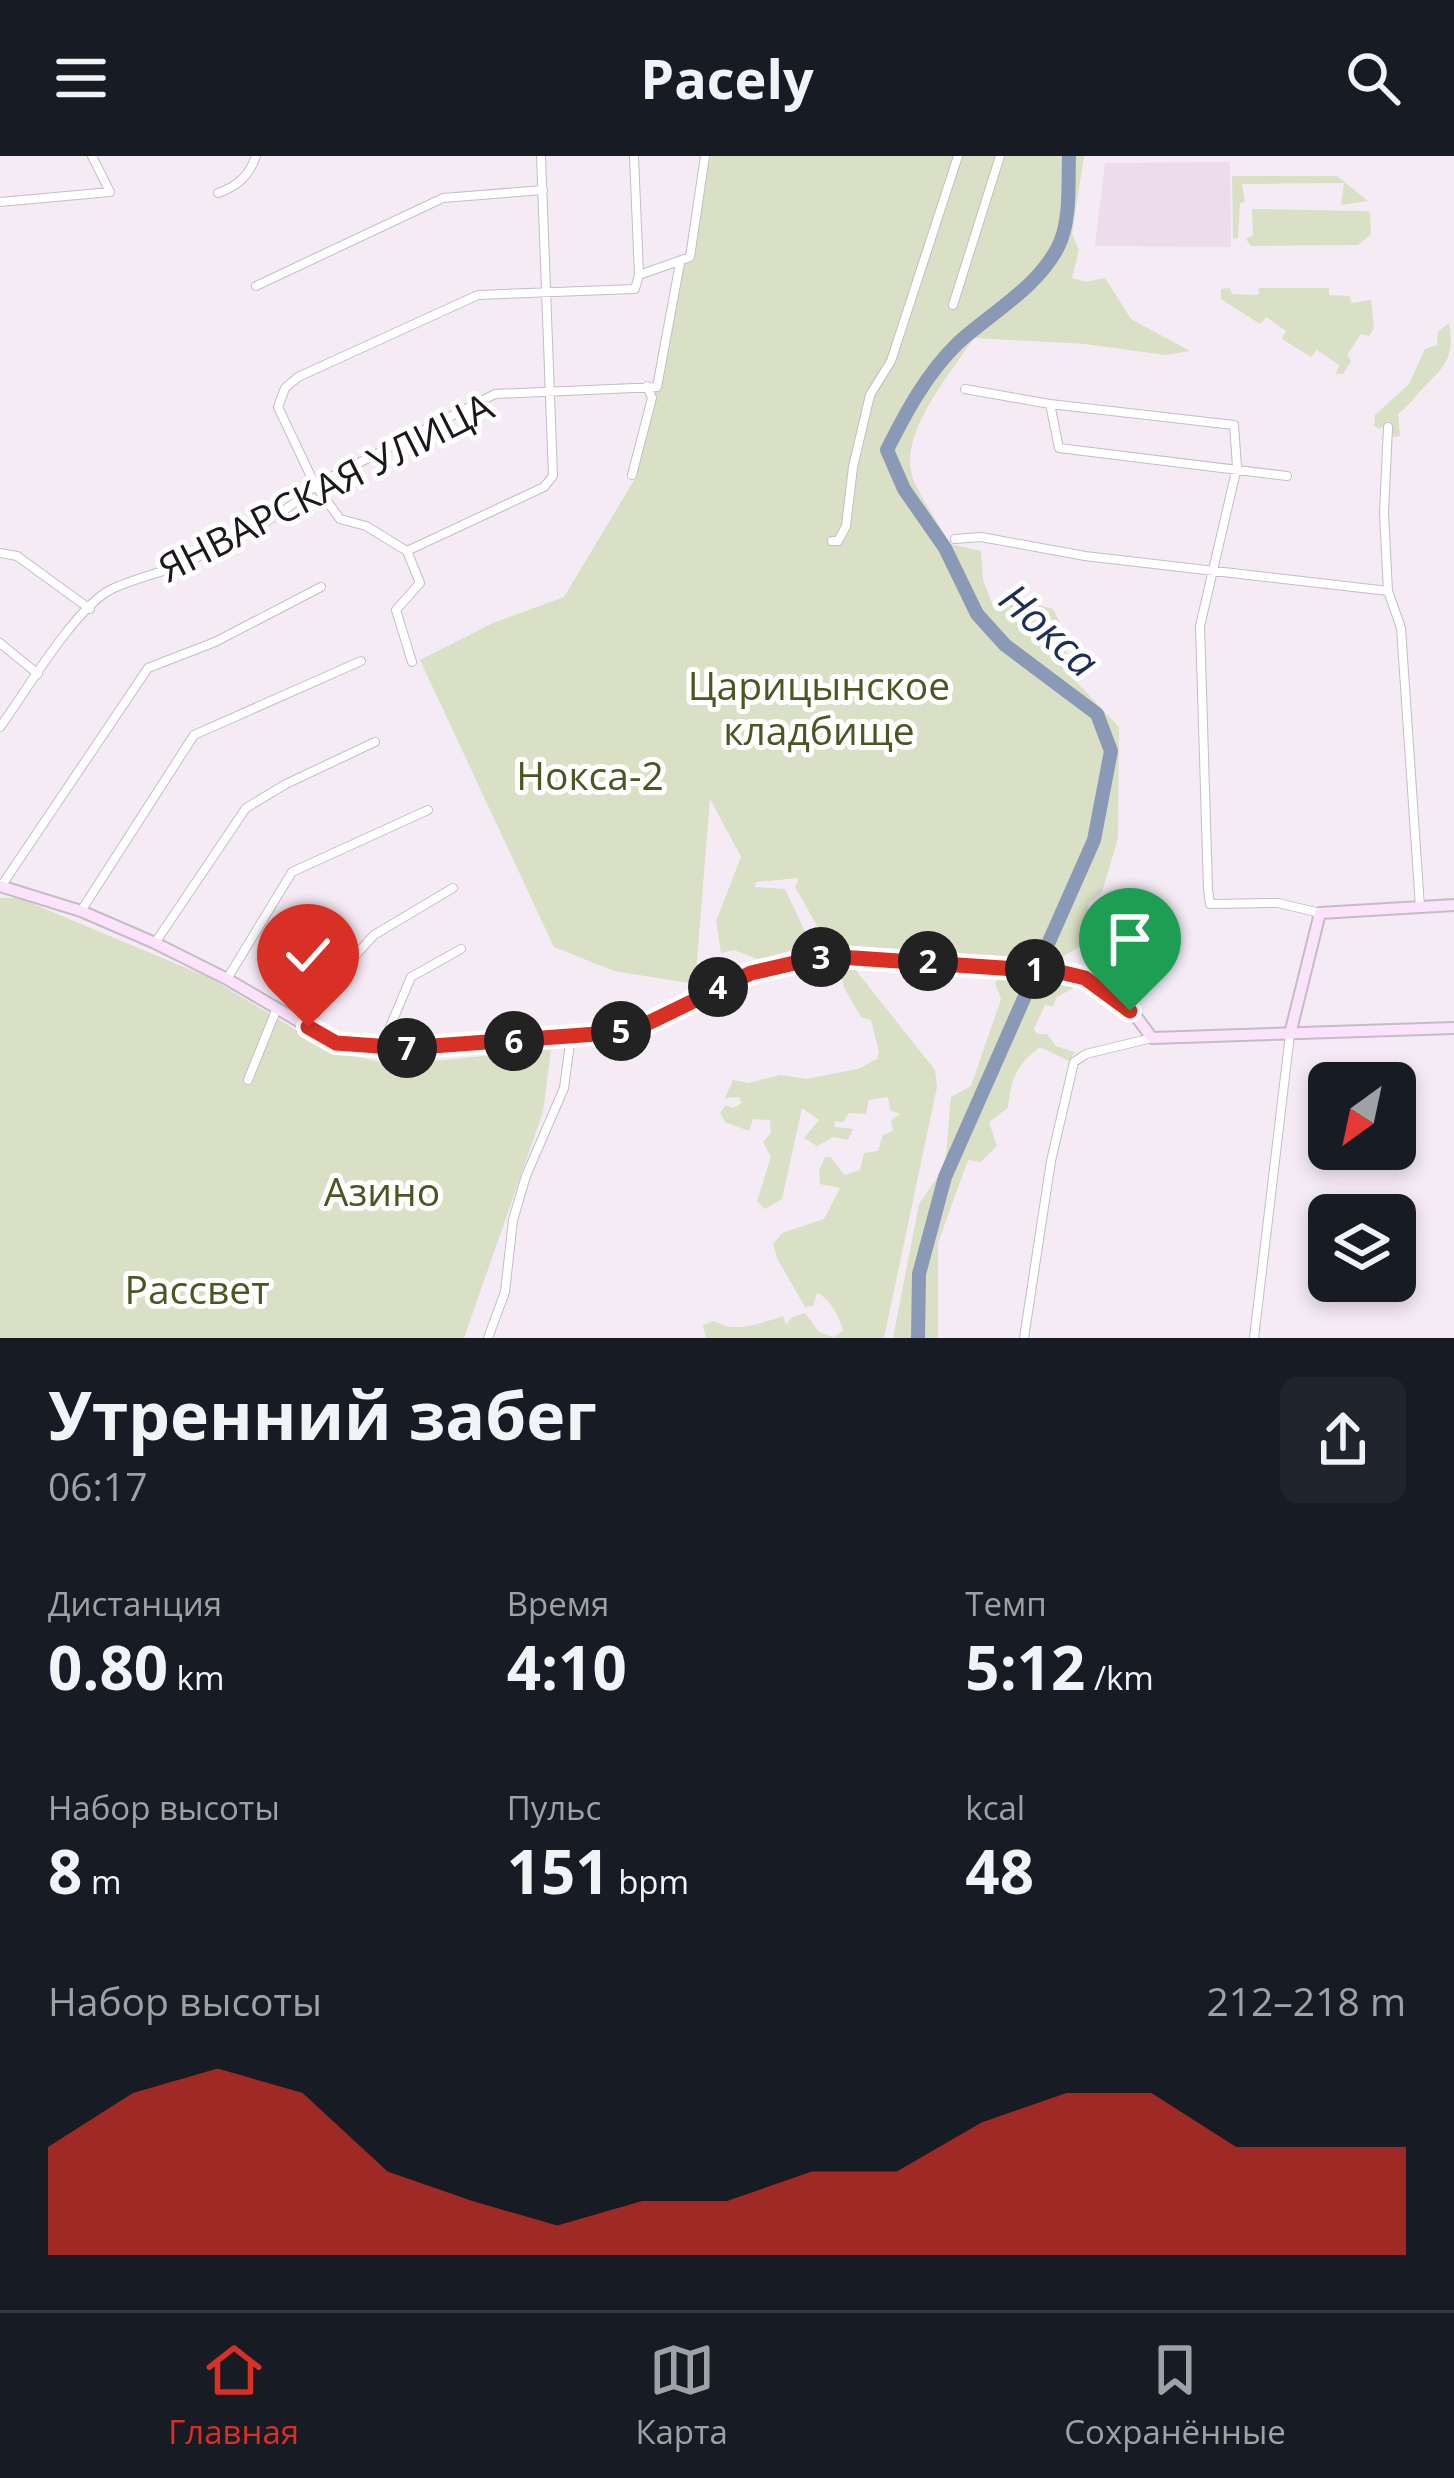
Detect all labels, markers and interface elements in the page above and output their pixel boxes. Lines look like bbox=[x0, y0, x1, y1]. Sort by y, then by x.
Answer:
text: Pacely bbox=[640, 41, 814, 115]
icon: menu bbox=[48, 45, 114, 111]
icon: search bbox=[1340, 45, 1406, 111]
street label: ЯНВАРСКАЯ УЛИЦА bbox=[149, 378, 502, 593]
water label: Нокса bbox=[988, 569, 1112, 689]
park label: Царицынское кладбище bbox=[688, 658, 950, 756]
park label: Нокса-2 bbox=[516, 748, 664, 801]
pin bbox=[1079, 888, 1181, 1011]
pin bbox=[257, 904, 359, 1027]
icon: arrive bbox=[1097, 906, 1163, 972]
icon: check bbox=[275, 922, 341, 988]
pin: 3 bbox=[791, 927, 851, 987]
pin: 2 bbox=[898, 931, 958, 991]
text: 3 bbox=[812, 934, 830, 979]
text: 2 bbox=[919, 938, 937, 983]
pin: 1 bbox=[1005, 939, 1065, 999]
text: 1 bbox=[1026, 946, 1044, 991]
pin: 4 bbox=[688, 957, 748, 1017]
text: 4 bbox=[709, 964, 727, 1009]
pin: 5 bbox=[591, 1001, 651, 1061]
text: 5 bbox=[612, 1008, 630, 1053]
pin: 6 bbox=[484, 1011, 544, 1071]
pin: 7 bbox=[377, 1018, 437, 1078]
text: 6 bbox=[505, 1018, 523, 1063]
text: 7 bbox=[398, 1025, 416, 1070]
north arrow bbox=[1308, 1062, 1416, 1170]
map controls bbox=[1308, 1062, 1416, 1302]
park label: Азино bbox=[324, 1164, 440, 1217]
button: layers bbox=[1308, 1194, 1416, 1302]
park label: Рассвет bbox=[124, 1262, 270, 1315]
text: Утренний забег bbox=[48, 1369, 597, 1459]
button: share bbox=[1280, 1377, 1406, 1503]
text: 06:17 bbox=[48, 1459, 147, 1512]
text: Дистанция bbox=[48, 1581, 222, 1626]
text: Время bbox=[507, 1581, 609, 1626]
text: Темп bbox=[965, 1581, 1047, 1626]
text: 0.80 bbox=[48, 1626, 168, 1708]
text: 4:10 bbox=[507, 1626, 627, 1708]
text: 5:12 bbox=[965, 1626, 1085, 1708]
text: km bbox=[168, 1655, 225, 1700]
text: /km bbox=[1085, 1655, 1154, 1700]
text: Набор высоты bbox=[48, 1785, 280, 1830]
text: Пульс bbox=[507, 1785, 601, 1830]
text: kcal bbox=[965, 1785, 1025, 1830]
text: 8 bbox=[48, 1830, 82, 1912]
text: 151 bbox=[507, 1830, 610, 1912]
text: 48 bbox=[965, 1830, 1034, 1912]
text: m bbox=[82, 1859, 121, 1904]
text: bpm bbox=[610, 1859, 689, 1904]
text: Набор высоты bbox=[48, 1974, 322, 2027]
text: 212–218 m bbox=[1206, 1974, 1406, 2027]
tab: Главная bbox=[168, 2337, 299, 2454]
tab: Карта bbox=[635, 2337, 728, 2454]
tab: Сохранённые bbox=[1064, 2337, 1286, 2454]

